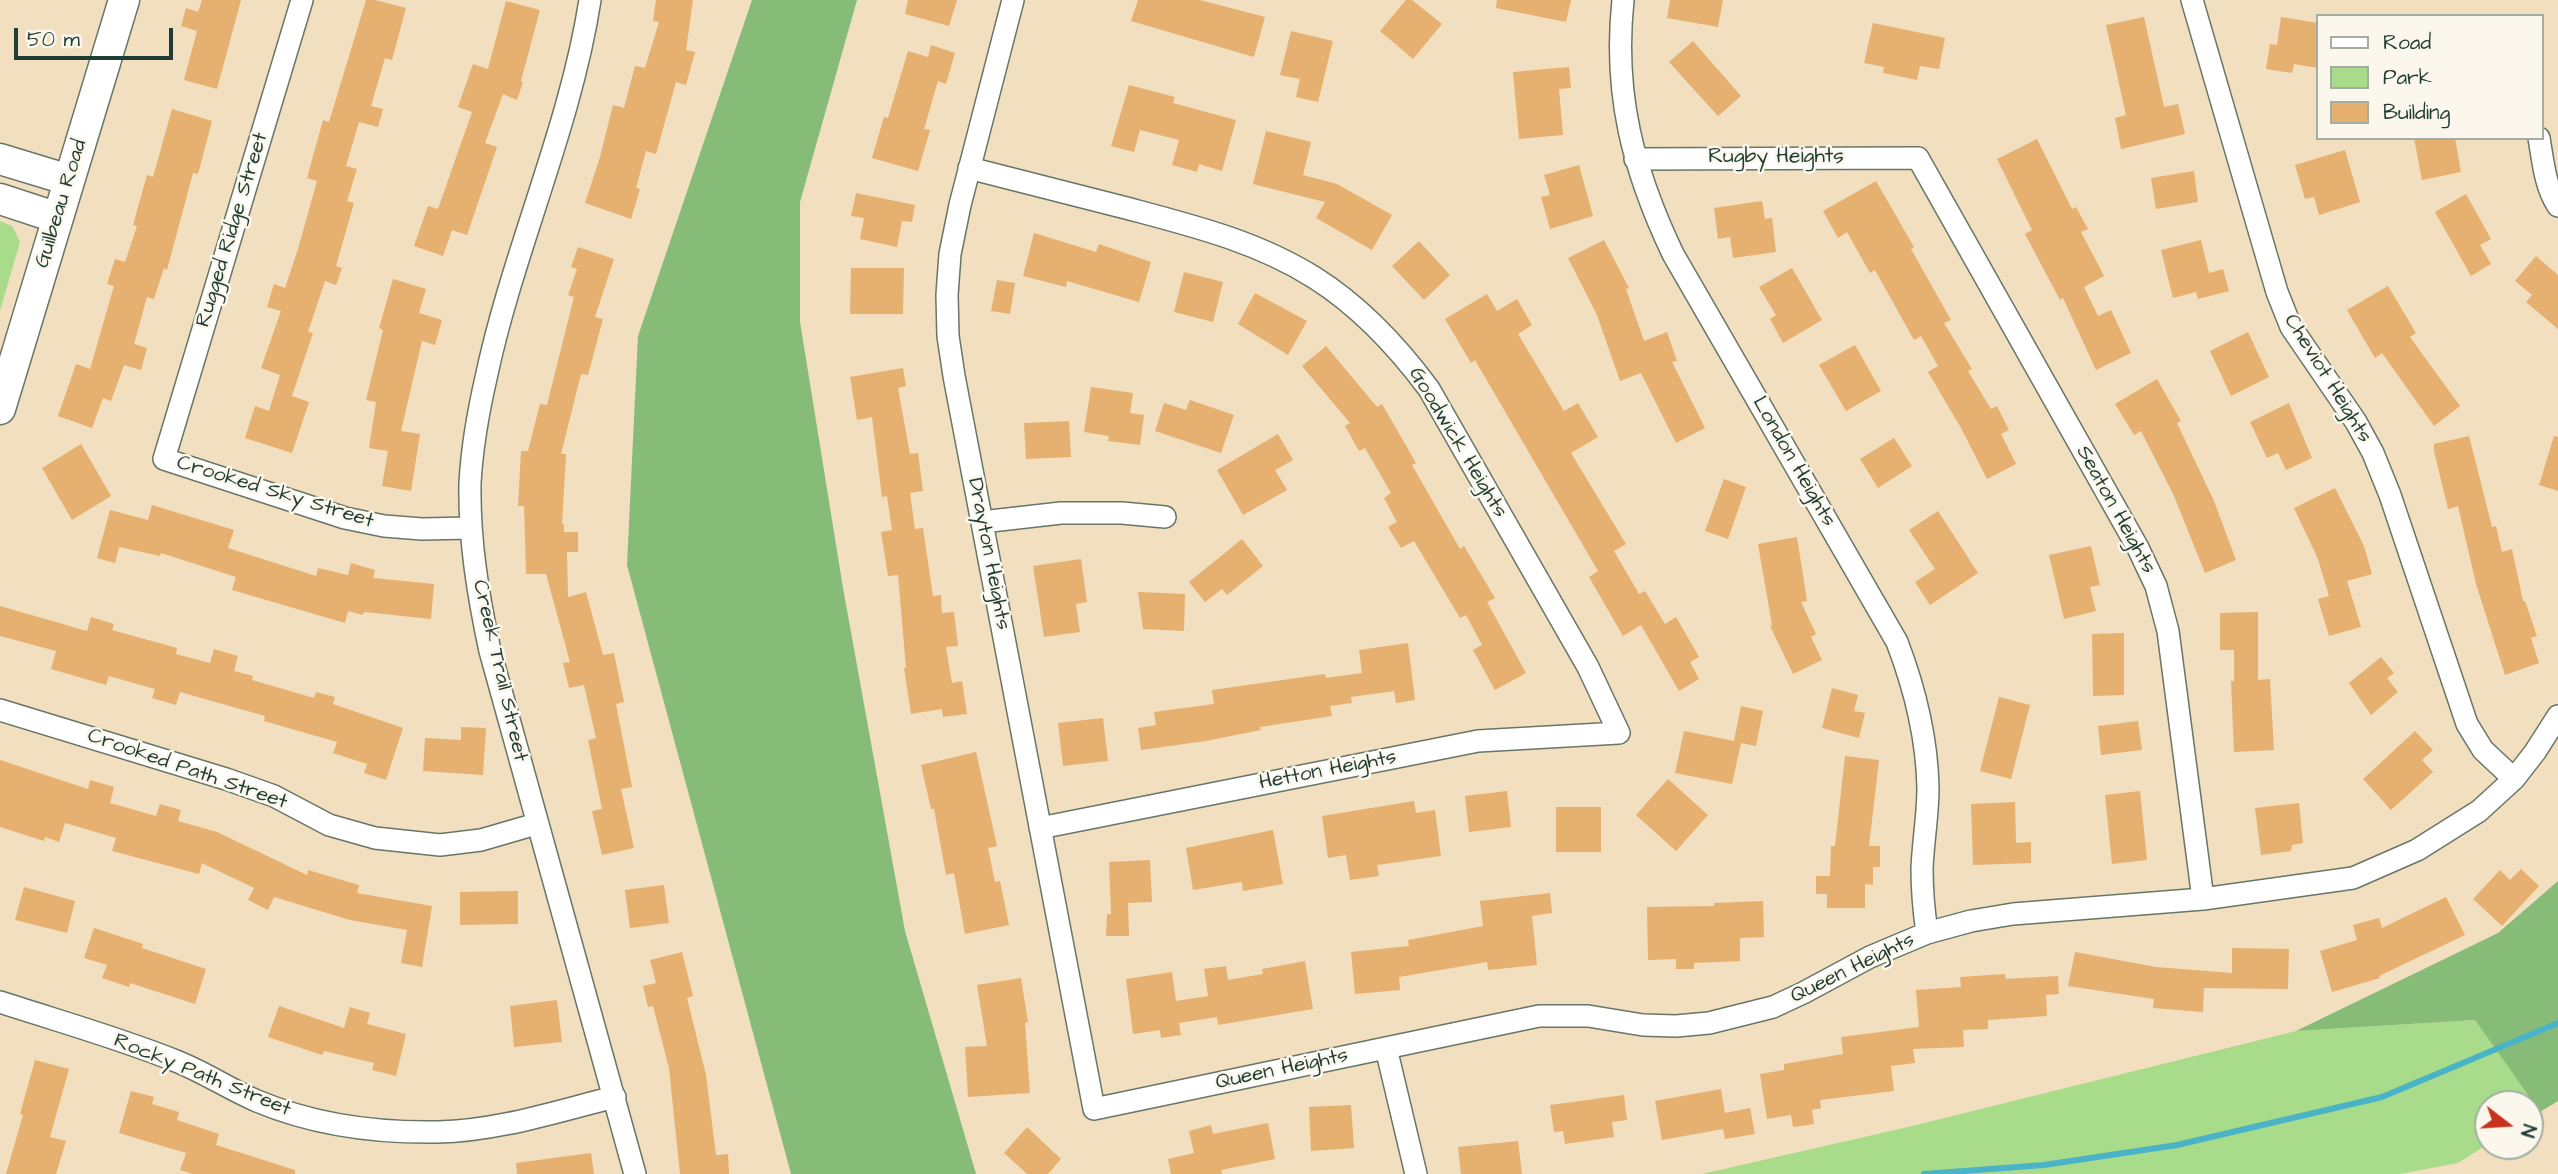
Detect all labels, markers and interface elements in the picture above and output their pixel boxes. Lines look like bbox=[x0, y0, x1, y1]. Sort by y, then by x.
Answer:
scale bar bbox=[18, 14, 177, 58]
legend bbox=[2316, 14, 2544, 140]
text: 50 m bbox=[27, 25, 80, 54]
text: Road bbox=[2383, 28, 2431, 57]
text: Park bbox=[2383, 63, 2432, 92]
text: Building bbox=[2383, 98, 2450, 127]
street label: Rugged Ridge Street bbox=[191, 130, 275, 330]
street label: Guilbeau Road bbox=[31, 137, 93, 271]
street label: Rugby Heights bbox=[1708, 145, 1844, 171]
street label: Cheviot Heights bbox=[2277, 310, 2377, 448]
street label: Goodwick Heights bbox=[1402, 363, 1512, 523]
street label: London Heights bbox=[1746, 393, 1840, 531]
street label: Seaton Heights bbox=[2069, 442, 2161, 578]
street label: Crooked Sky Street bbox=[173, 451, 377, 535]
street label: Drayton Heights bbox=[961, 476, 1015, 632]
street label: Creek Trail Street bbox=[466, 578, 532, 764]
street label: Crooked Path Street bbox=[84, 724, 290, 816]
street label: Hetton Heights bbox=[1257, 745, 1399, 797]
street label: Queen Heights bbox=[1787, 928, 1919, 1010]
street label: Rocky Path Street bbox=[110, 1029, 294, 1123]
street label: Queen Heights bbox=[1213, 1044, 1351, 1096]
north arrow bbox=[2474, 1090, 2544, 1160]
text: N bbox=[2513, 1121, 2542, 1140]

